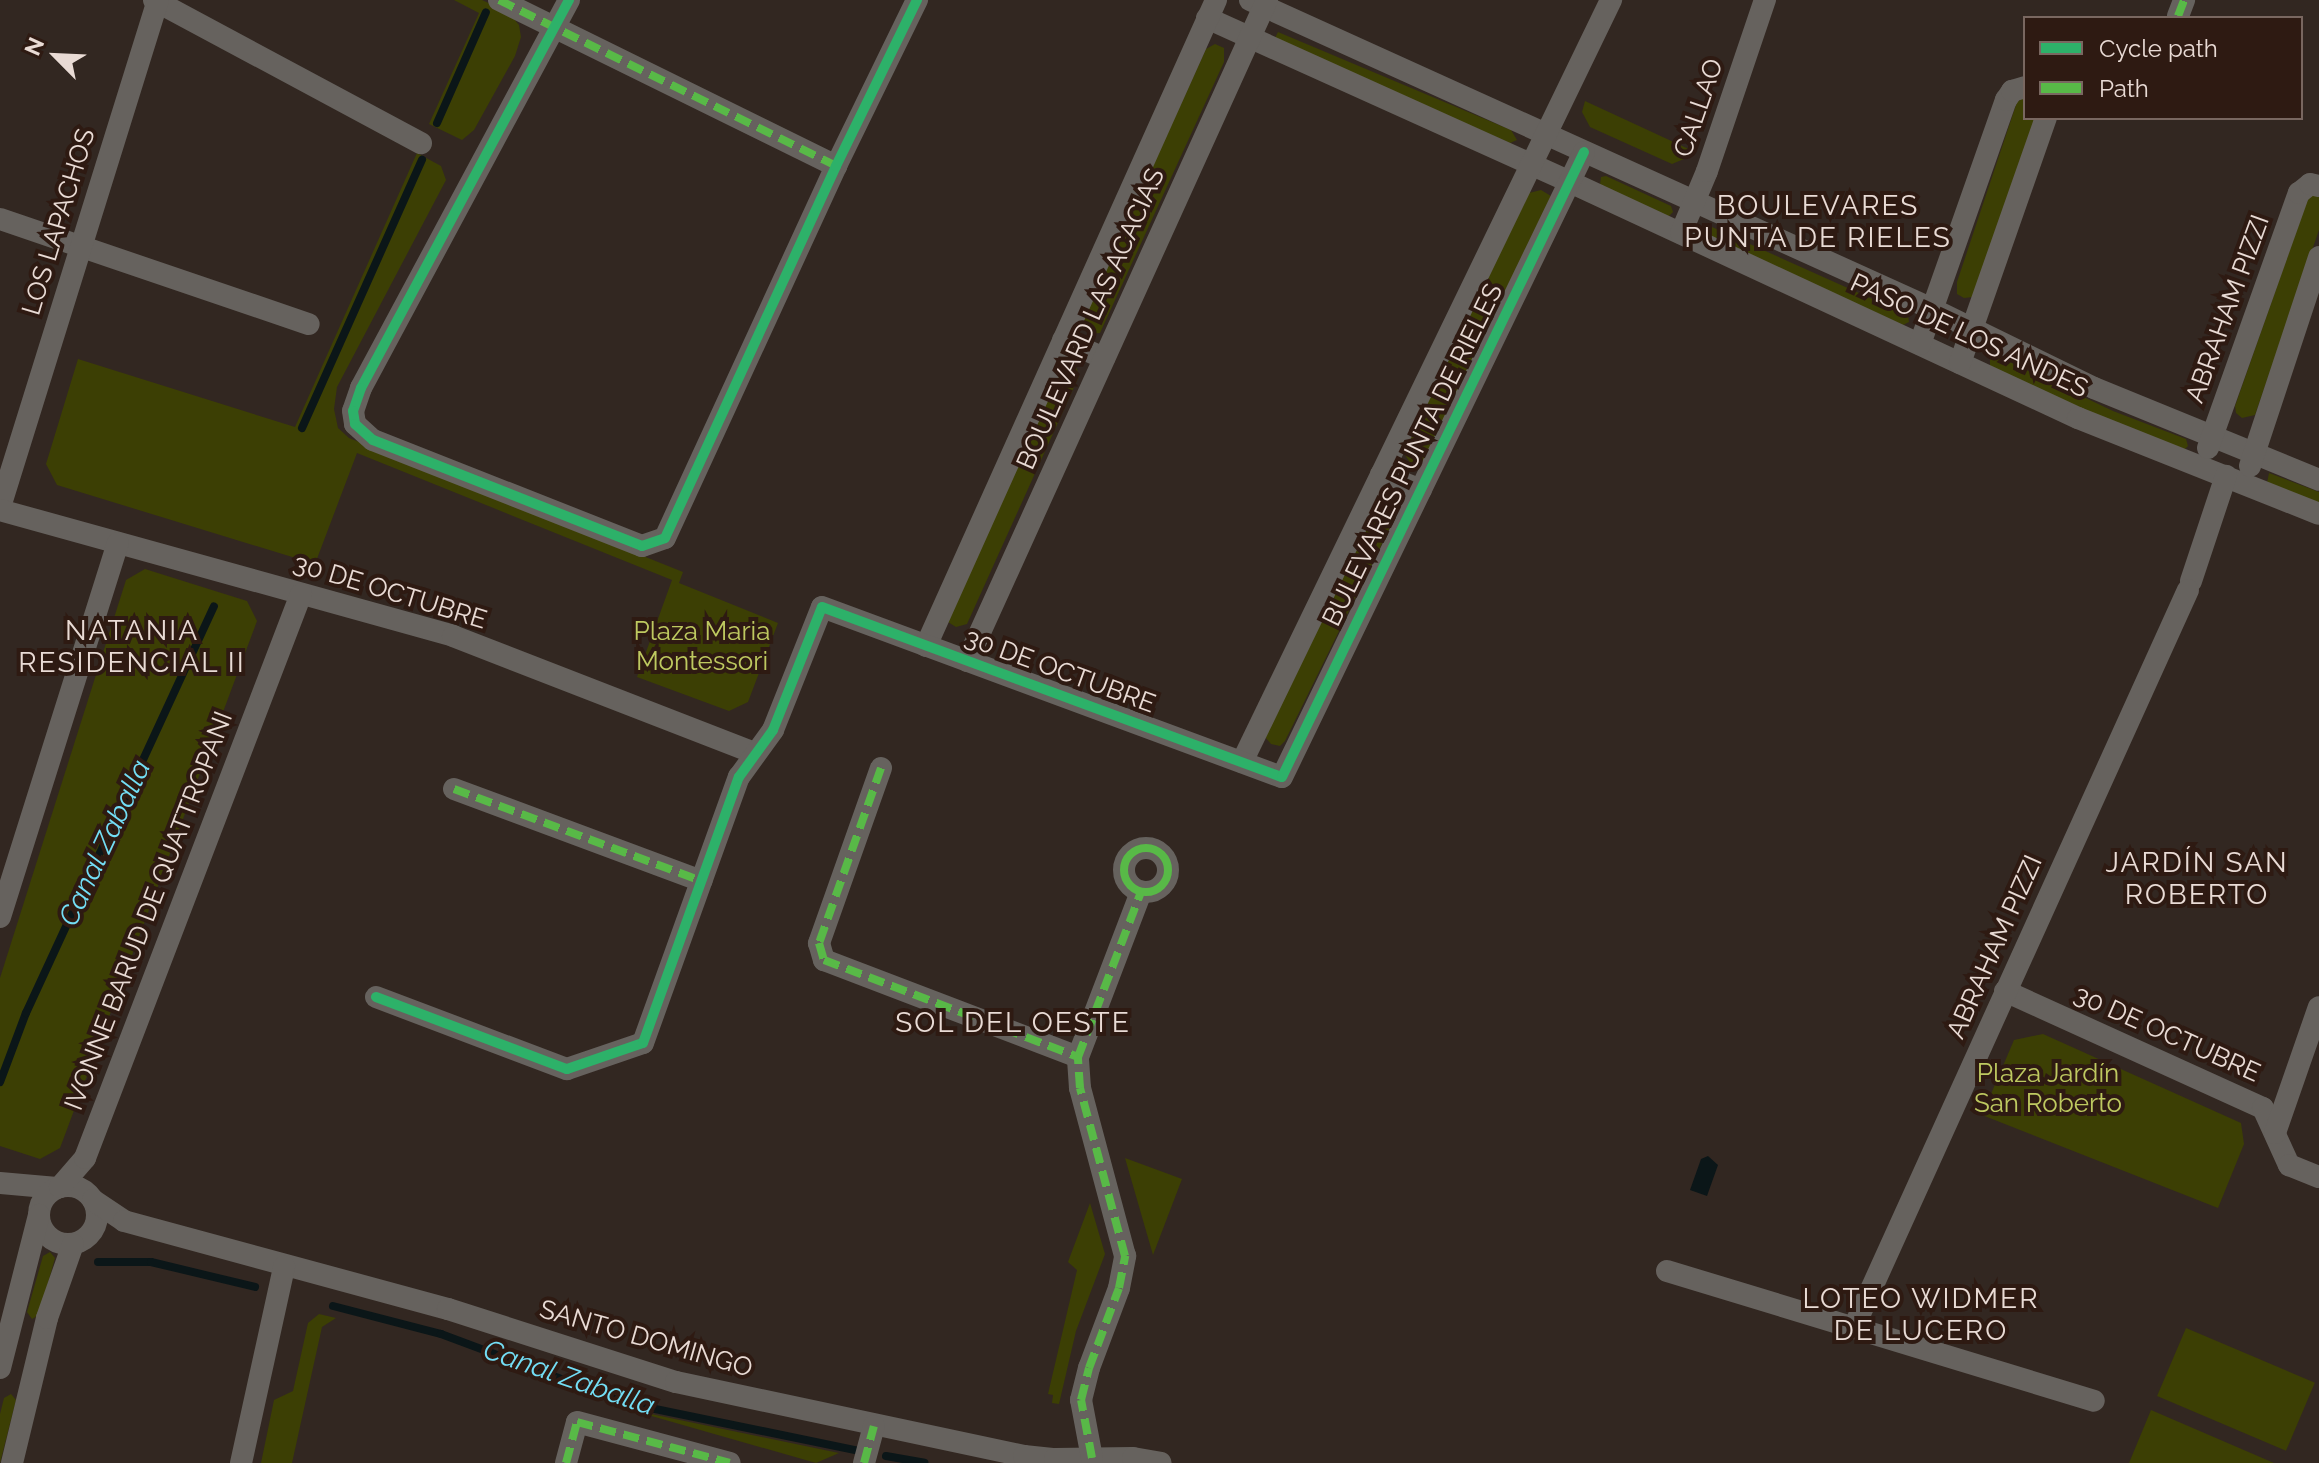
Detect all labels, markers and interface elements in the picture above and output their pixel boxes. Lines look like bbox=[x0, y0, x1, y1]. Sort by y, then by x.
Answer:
north arrow bbox=[16, 16, 96, 96]
legend bbox=[2023, 16, 2303, 120]
text: N bbox=[19, 33, 49, 59]
text: Cycle path bbox=[2099, 34, 2218, 63]
street label: CALLAO bbox=[1668, 55, 1730, 161]
text: Path bbox=[2099, 74, 2149, 103]
street label: LOS LAPACHOS bbox=[16, 125, 102, 319]
street label: BOULEVARD LAS ACACIAS bbox=[1010, 163, 1172, 475]
district label: BOULEVARES PUNTA DE RIELES bbox=[1684, 189, 1952, 255]
street label: ABRAHAM PIZZI bbox=[2180, 211, 2276, 407]
street label: PASO DE LOS ANDES bbox=[1845, 267, 2093, 405]
street label: BULEVARES PUNTA DE RIELES bbox=[1316, 278, 1510, 632]
street label: 30 DE OCTUBRE bbox=[290, 548, 490, 636]
district label: NATANIA RESIDENCIAL II bbox=[18, 614, 246, 680]
park label: Plaza Maria Montessori bbox=[634, 616, 770, 678]
street label: 30 DE OCTUBRE bbox=[961, 622, 1159, 720]
street label: IVONNE BARUD DE QUATTROPANI bbox=[58, 707, 240, 1115]
water label: Canal Zaballa bbox=[52, 754, 158, 932]
district label: JARDÍN SAN ROBERTO bbox=[2105, 846, 2289, 912]
street label: ABRAHAM PIZZI bbox=[1941, 851, 2049, 1043]
street label: 30 DE OCTUBRE bbox=[2069, 979, 2265, 1089]
district label: SOL DEL OESTE bbox=[894, 1006, 1132, 1040]
park label: Plaza Jardín San Roberto bbox=[1974, 1058, 2122, 1120]
district label: LOTEO WIDMER DE LUCERO bbox=[1802, 1282, 2040, 1348]
street label: SANTO DOMINGO bbox=[536, 1294, 756, 1384]
water label: Canal Zaballa bbox=[479, 1333, 659, 1423]

